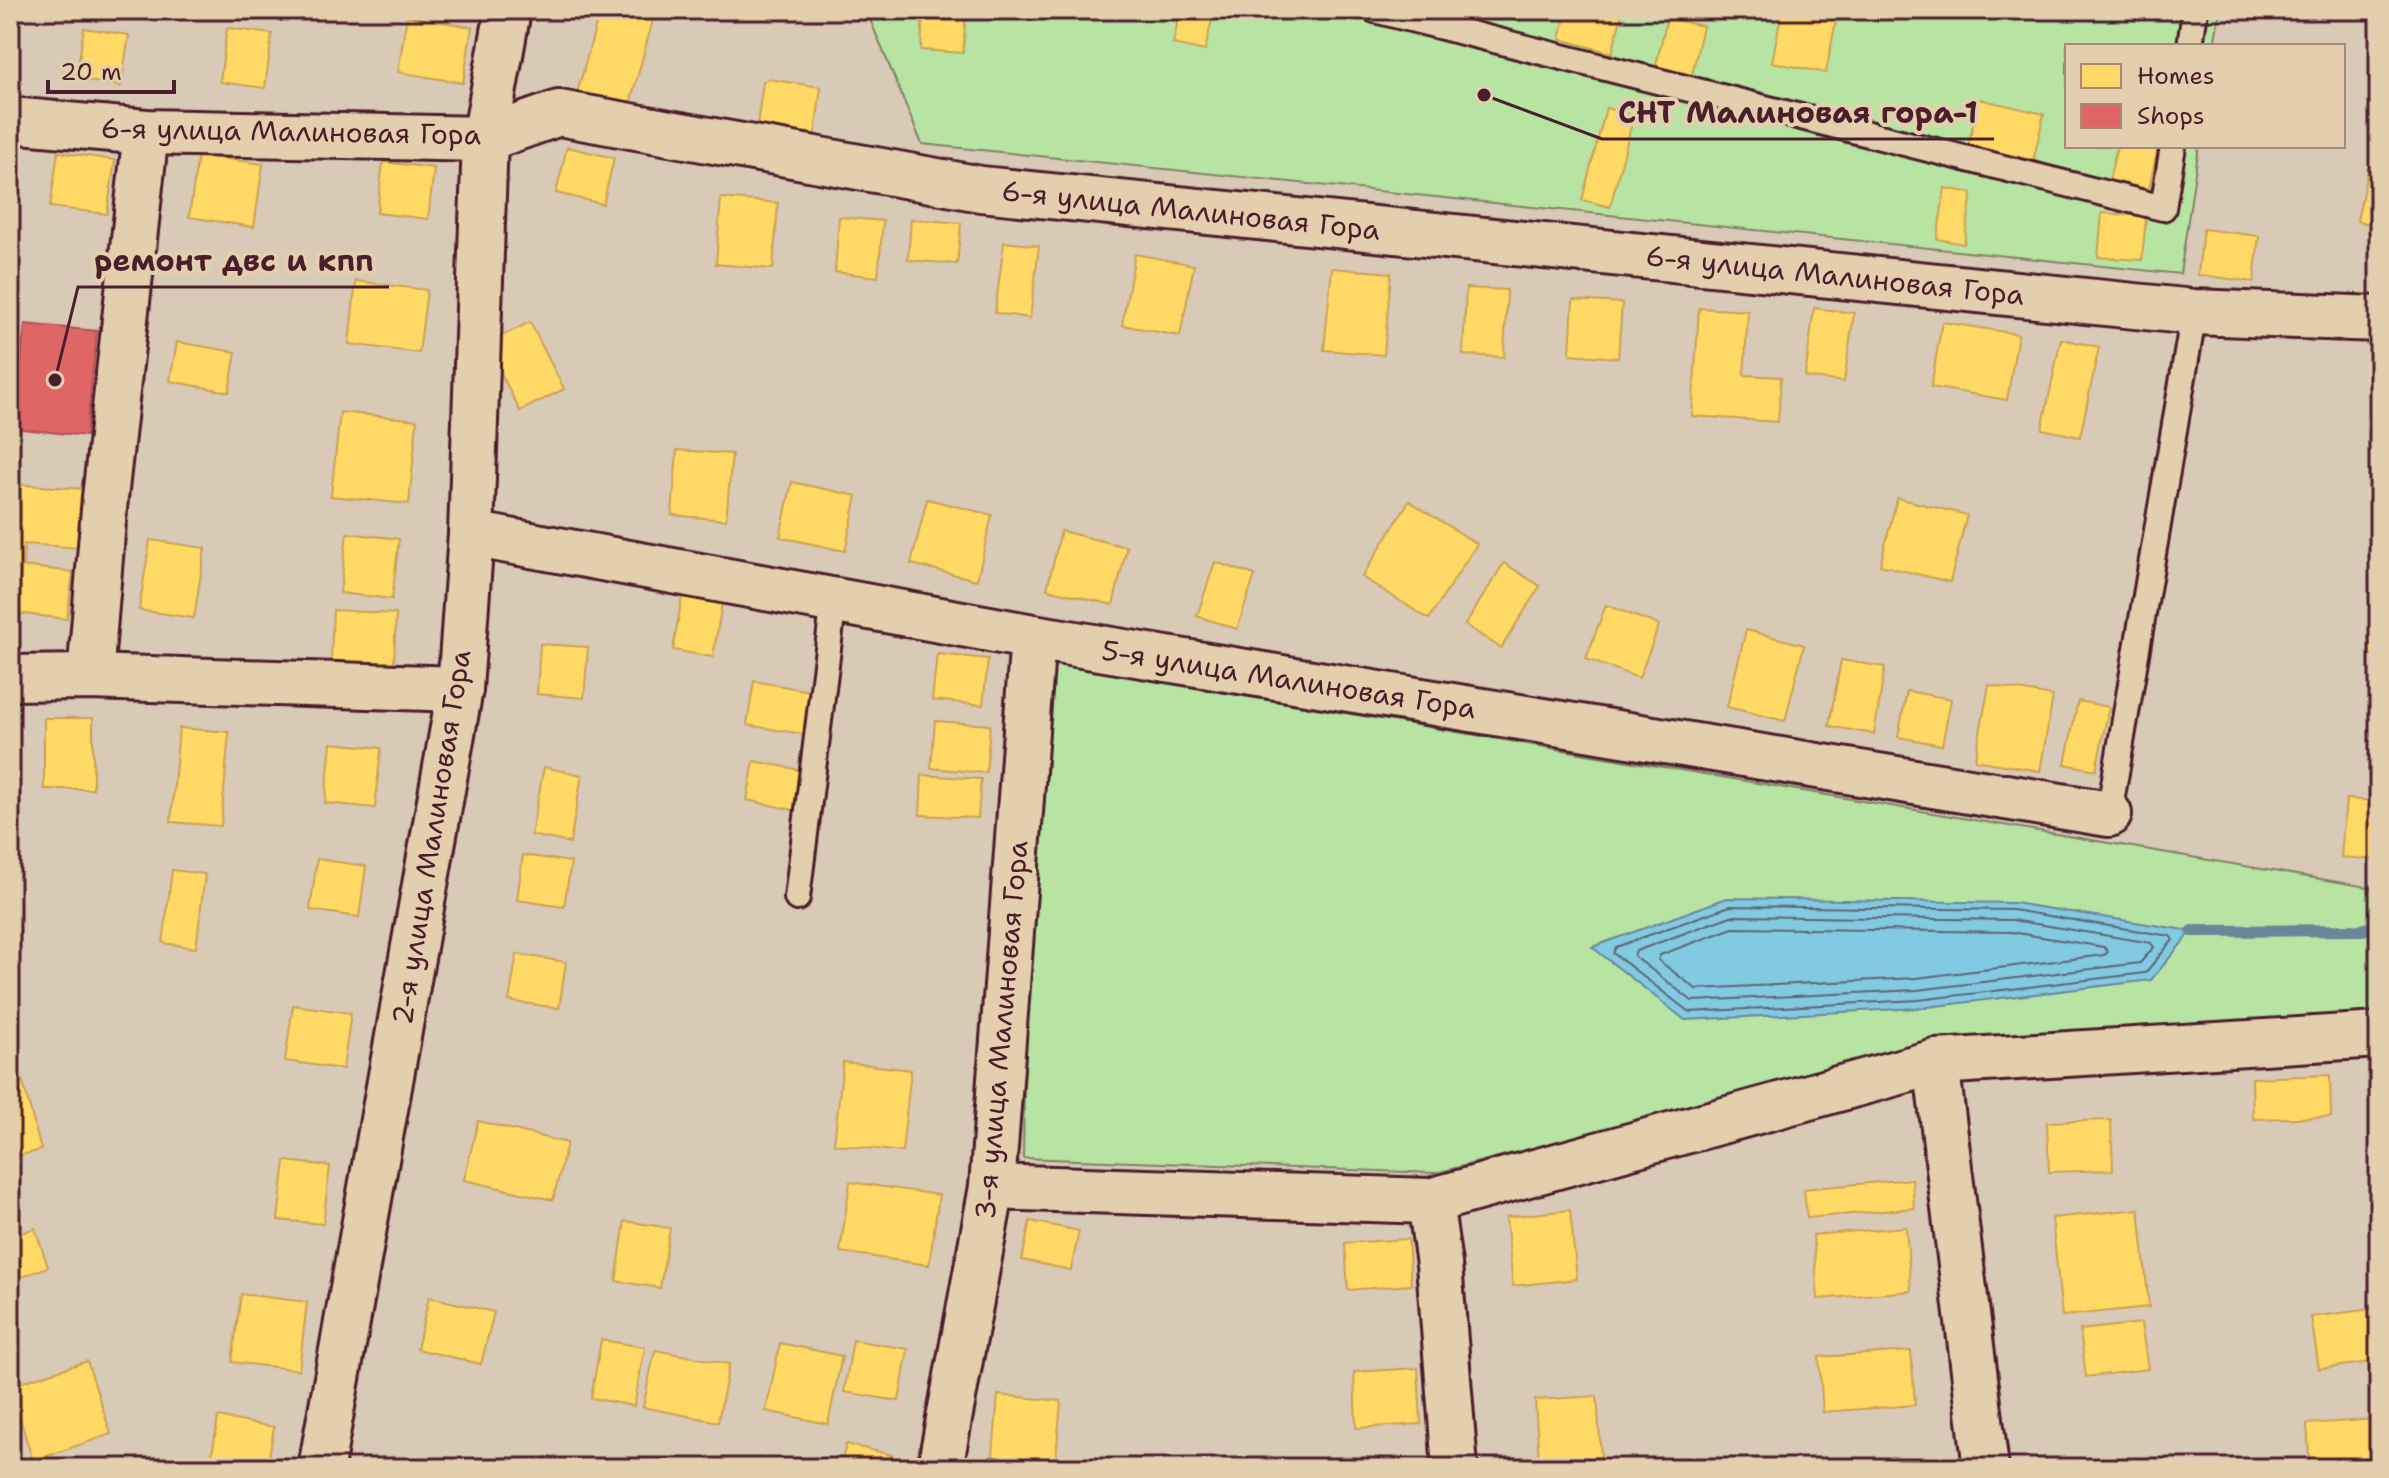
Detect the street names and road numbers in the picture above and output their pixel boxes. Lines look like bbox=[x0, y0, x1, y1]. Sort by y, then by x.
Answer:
street label: 6-я улица Малиновая Гора bbox=[100, 109, 482, 153]
street label: 6-я улица Малиновая Гора bbox=[1000, 171, 1382, 249]
street label: 6-я улица Малиновая Гора bbox=[1644, 236, 2026, 314]
street label: 5-я улица Малиновая Гора bbox=[1099, 631, 1479, 727]
street label: 2-я улица Малиновая Гора bbox=[383, 647, 479, 1027]
street label: 3-я улица Малиновая Гора bbox=[965, 839, 1037, 1221]

